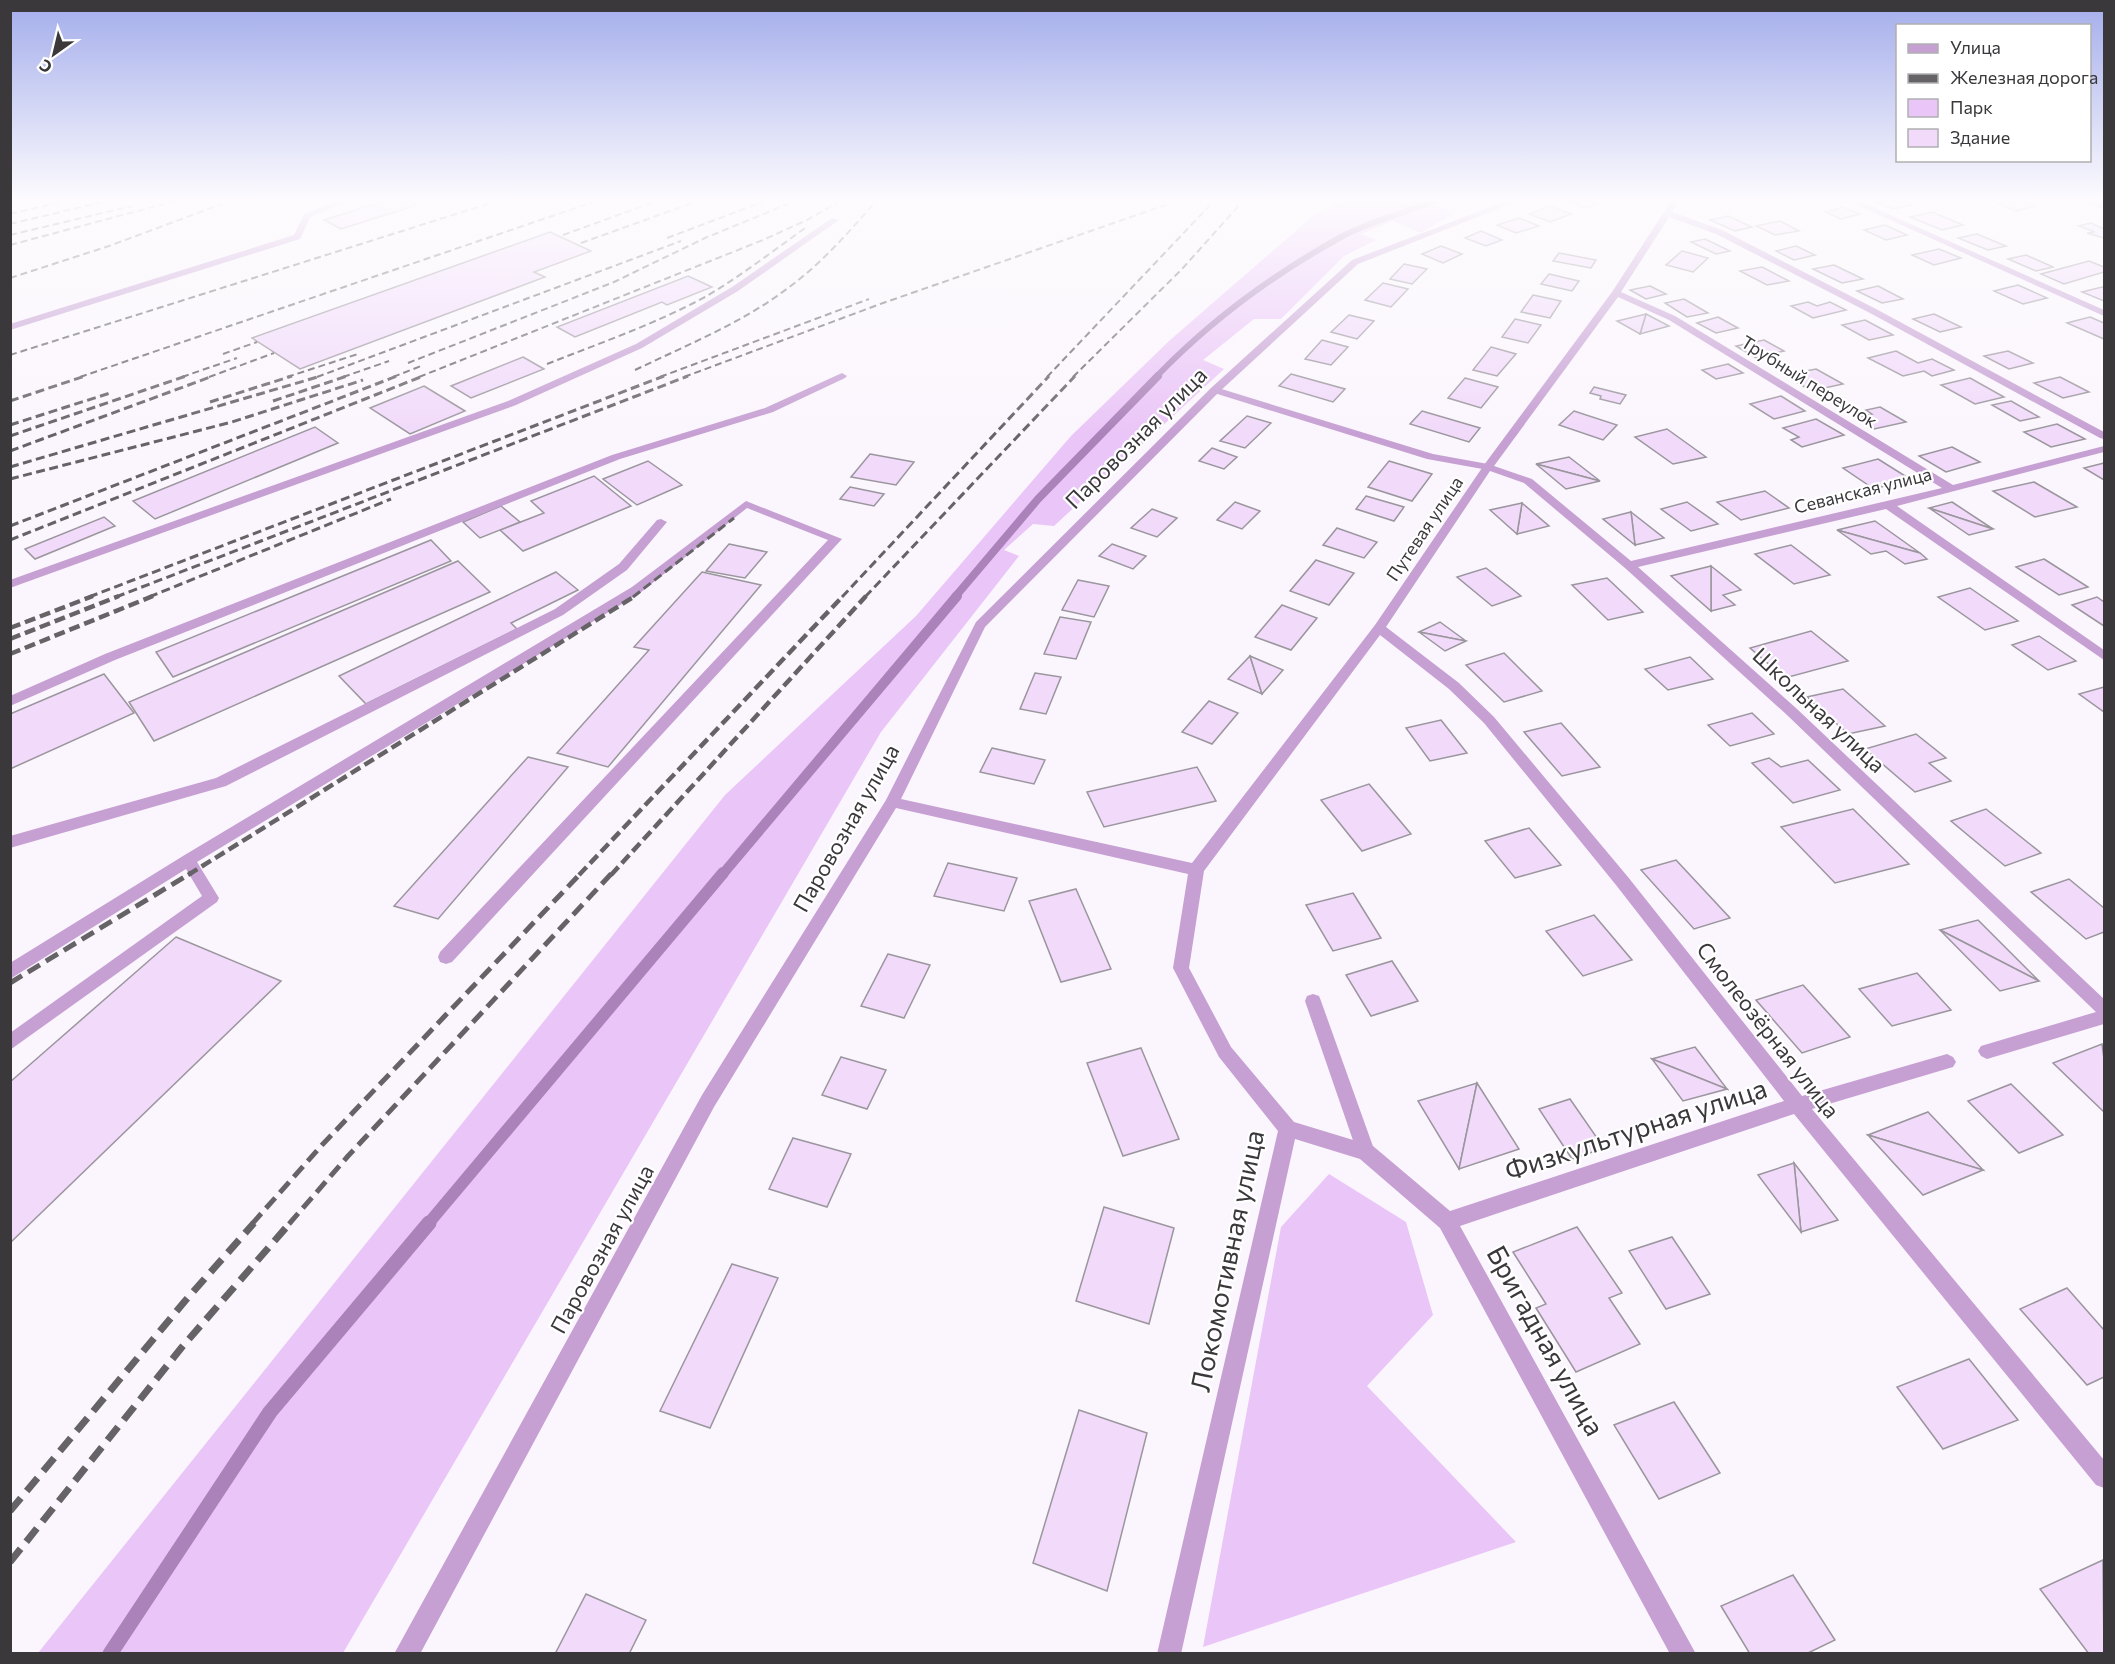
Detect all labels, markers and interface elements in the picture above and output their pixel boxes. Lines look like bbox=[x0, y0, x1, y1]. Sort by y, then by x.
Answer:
north arrow bbox=[24, 24, 84, 84]
legend bbox=[1896, 24, 2091, 162]
text: Улица bbox=[1950, 36, 2001, 58]
text: С bbox=[35, 56, 55, 78]
text: Железная дорога bbox=[1950, 66, 2098, 88]
text: Парк bbox=[1950, 96, 1993, 118]
text: Здание bbox=[1950, 126, 2010, 148]
street label: Трубный переулок bbox=[1737, 330, 1882, 432]
street label: Паровозная улица bbox=[1059, 361, 1212, 514]
street label: Севанская улица bbox=[1792, 462, 1934, 518]
street label: Путевая улица bbox=[1381, 472, 1467, 585]
street label: Школьная улица bbox=[1748, 641, 1891, 778]
street label: Паровозная улица bbox=[787, 739, 905, 916]
street label: Смолеозёрная улица bbox=[1691, 936, 1846, 1123]
street label: Физкультурная улица bbox=[1500, 1071, 1771, 1186]
street label: Локомотивная улица bbox=[1183, 1127, 1270, 1394]
street label: Паровозная улица bbox=[544, 1159, 659, 1338]
street label: Бригадная улица bbox=[1480, 1239, 1612, 1441]

